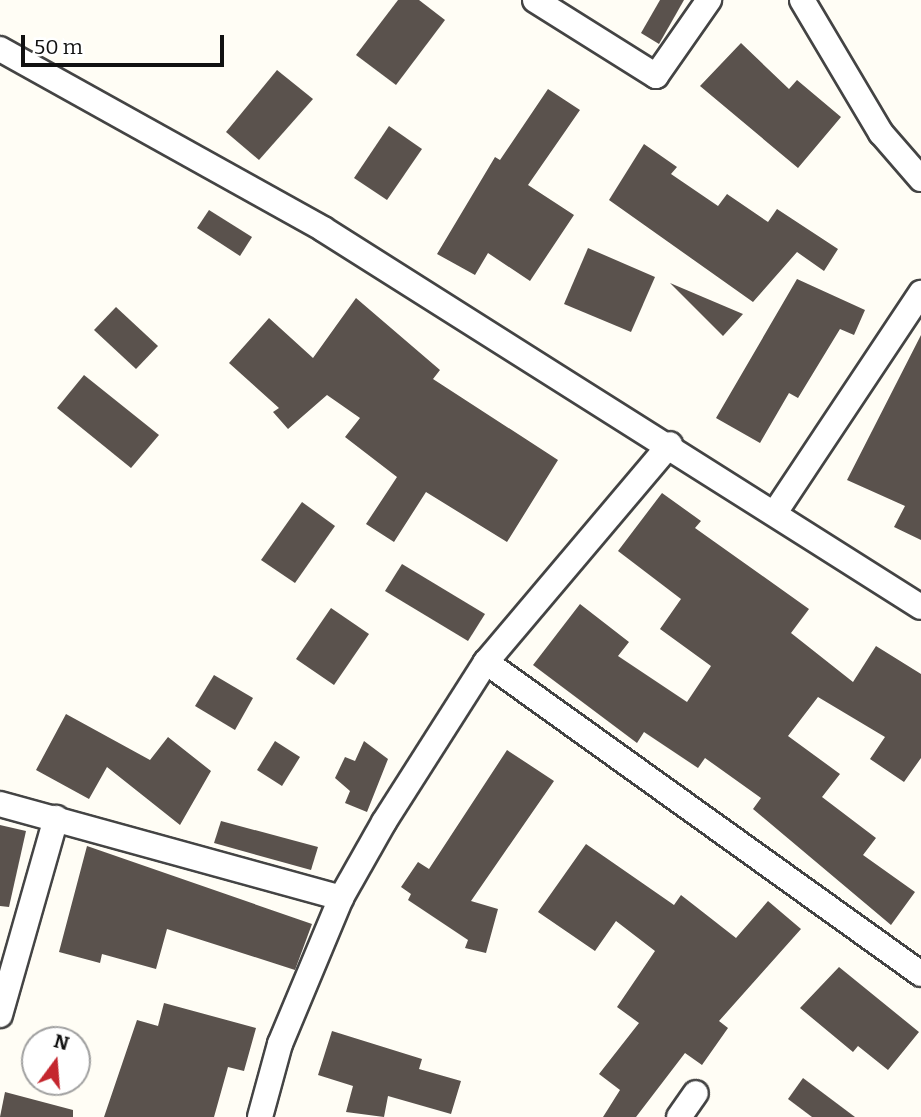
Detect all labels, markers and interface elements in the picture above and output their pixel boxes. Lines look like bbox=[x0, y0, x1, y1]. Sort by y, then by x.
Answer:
scale bar bbox=[24, 21, 228, 65]
text: 50 m bbox=[34, 34, 83, 60]
north arrow bbox=[21, 1026, 91, 1096]
text: N bbox=[51, 1029, 72, 1055]

